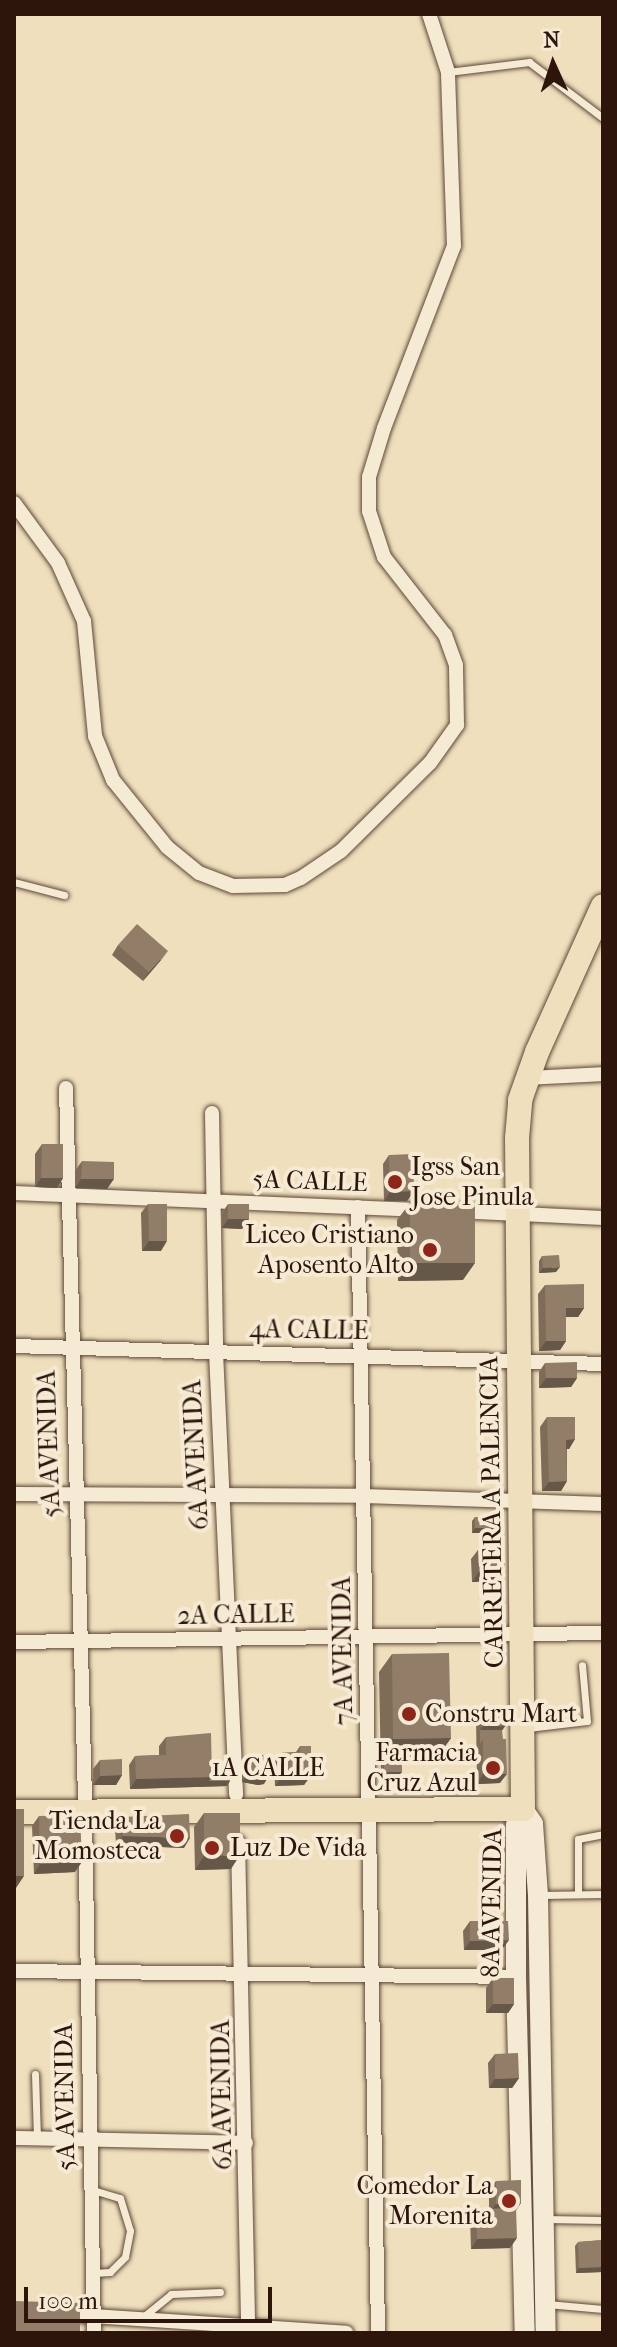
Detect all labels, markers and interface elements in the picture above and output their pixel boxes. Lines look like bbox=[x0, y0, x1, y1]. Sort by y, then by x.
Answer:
north arrow bbox=[513, 24, 593, 104]
text: N bbox=[543, 27, 561, 53]
place label: Igss San Jose Pinula bbox=[411, 1151, 534, 1212]
street label: 5A CALLE bbox=[252, 1163, 368, 1199]
marker: Igss San Jose Pinula bbox=[386, 1173, 404, 1191]
place label: Liceo Cristiano Aposento Alto bbox=[245, 1219, 414, 1280]
marker: Liceo Cristiano Aposento Alto bbox=[421, 1241, 439, 1259]
street label: 4A CALLE bbox=[249, 1313, 369, 1347]
street label: CARRETERA A PALENCIA bbox=[474, 1356, 510, 1668]
street label: 5A AVENIDA bbox=[31, 1370, 67, 1518]
street label: 6A AVENIDA bbox=[176, 1379, 216, 1531]
street label: 7A AVENIDA bbox=[326, 1576, 360, 1726]
street label: 2A CALLE bbox=[177, 1598, 295, 1632]
place label: Constru Mart bbox=[425, 1698, 577, 1730]
marker: Constru Mart bbox=[400, 1705, 418, 1723]
place label: Farmacia Cruz Azul bbox=[366, 1737, 477, 1798]
street label: 1A CALLE bbox=[211, 1752, 325, 1784]
marker: Farmacia Cruz Azul bbox=[484, 1759, 502, 1777]
place label: Tienda La Momosteca bbox=[35, 1805, 161, 1866]
marker: Tienda La Momosteca bbox=[168, 1827, 186, 1845]
street label: 8A AVENIDA bbox=[475, 1828, 509, 1978]
place label: Luz De Vida bbox=[230, 1832, 366, 1864]
marker: Luz De Vida bbox=[201, 1837, 223, 1859]
street label: 6A AVENIDA bbox=[205, 2019, 239, 2171]
street label: 5A AVENIDA bbox=[48, 2023, 82, 2171]
place label: Comedor La Morenita bbox=[356, 2170, 493, 2232]
marker: Comedor La Morenita bbox=[500, 2192, 518, 2210]
scale bar bbox=[28, 2271, 276, 2321]
text: 100 m bbox=[38, 2287, 98, 2315]

